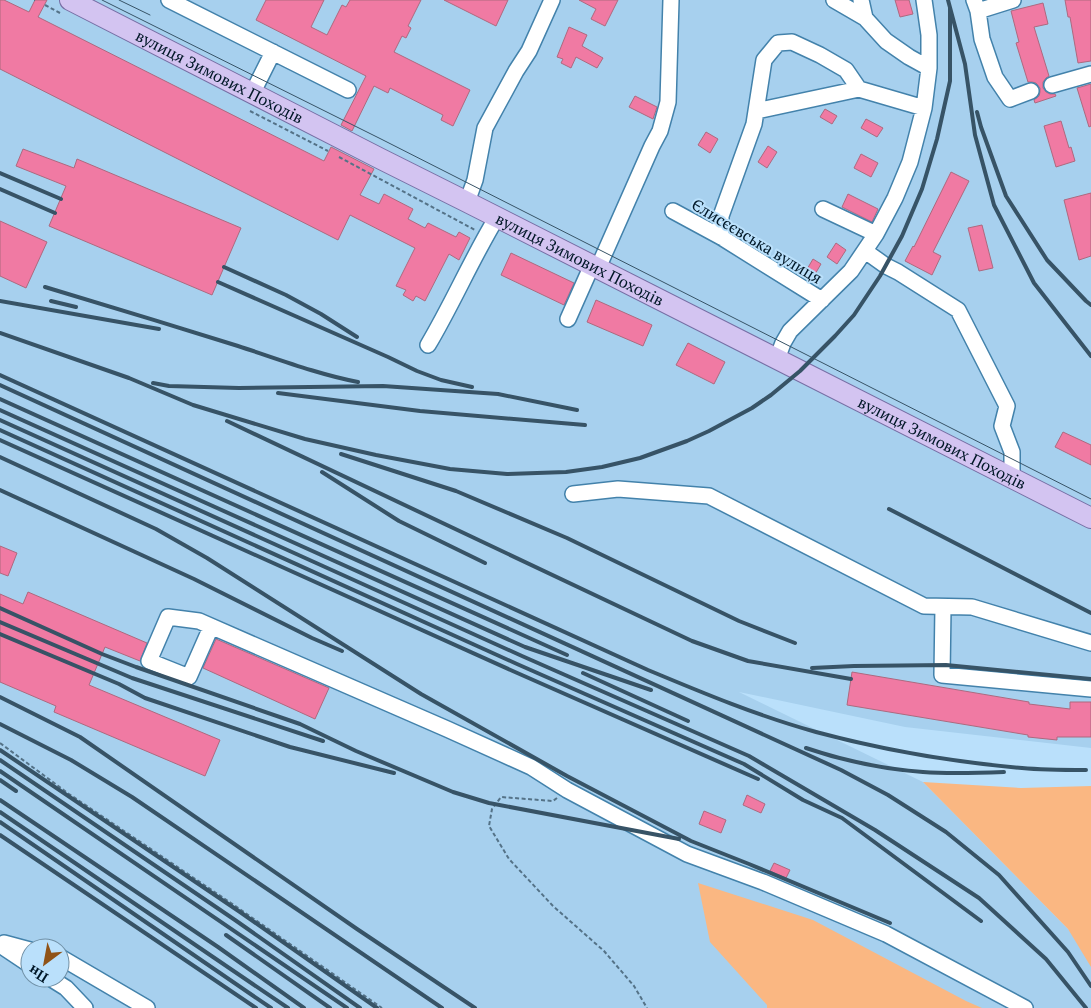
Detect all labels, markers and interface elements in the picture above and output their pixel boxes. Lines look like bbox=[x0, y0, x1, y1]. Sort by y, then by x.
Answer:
street label: вулиця Зимових Походів bbox=[132, 24, 307, 129]
street label: Єлисєєвська вулиця bbox=[688, 193, 826, 289]
street label: вулиця Зимових Походів bbox=[492, 207, 668, 311]
street label: вулиця Зимових Походів bbox=[854, 391, 1030, 494]
north arrow bbox=[20, 938, 70, 988]
text: Пн bbox=[24, 961, 51, 988]

